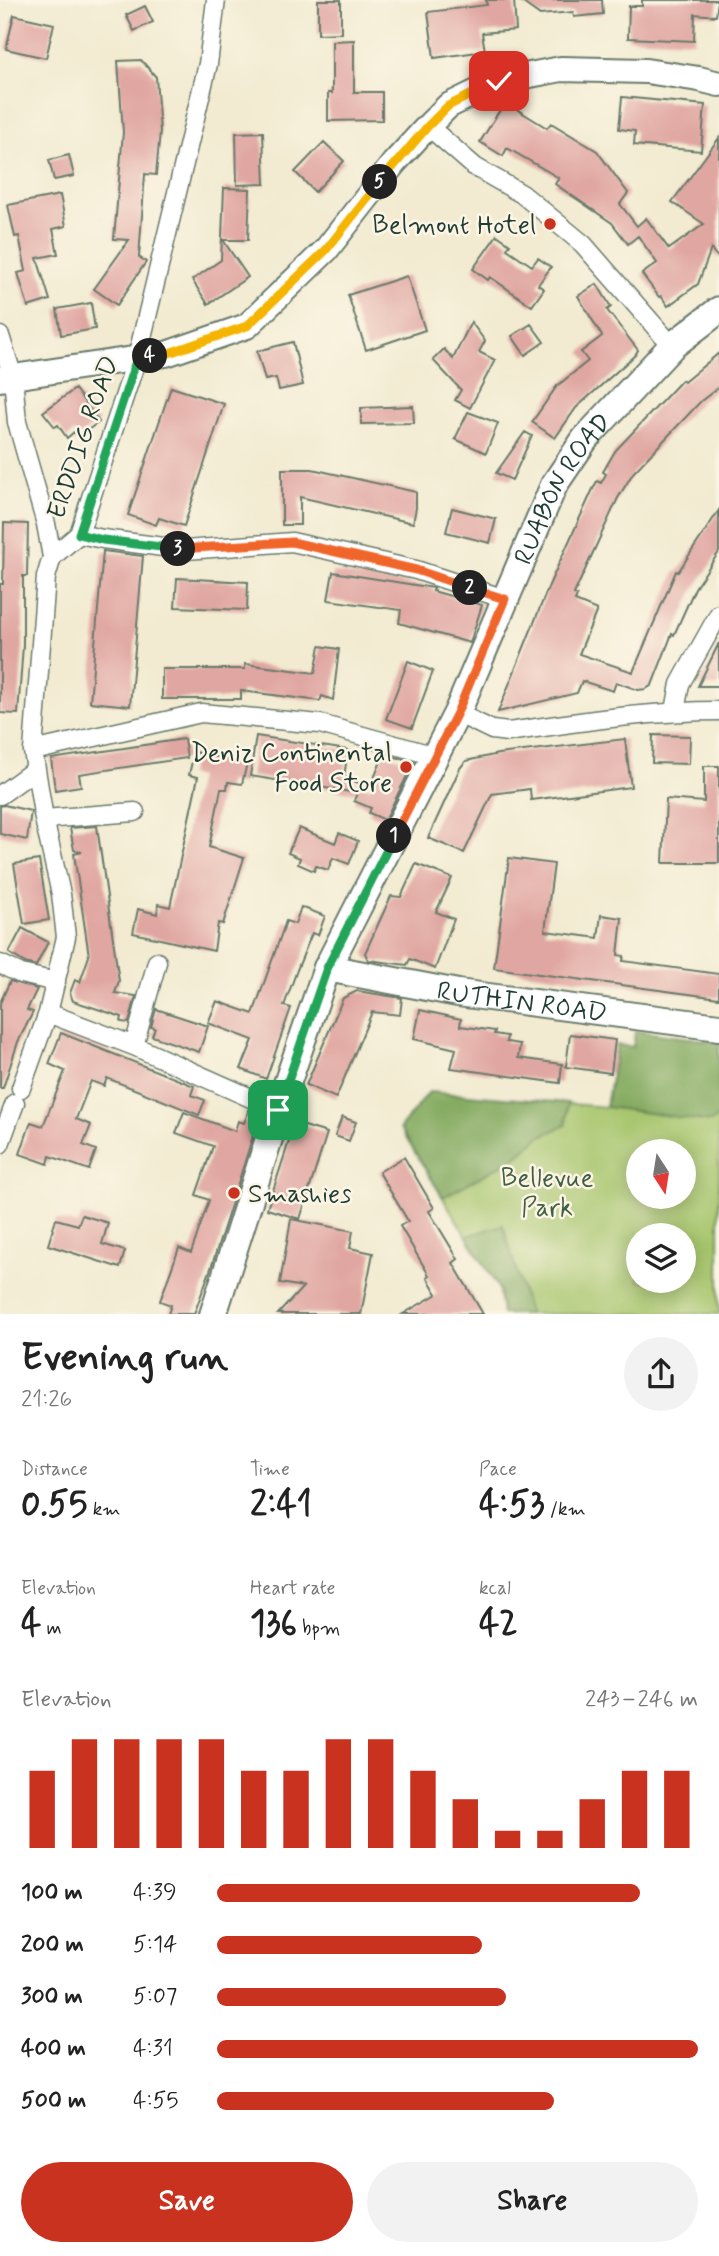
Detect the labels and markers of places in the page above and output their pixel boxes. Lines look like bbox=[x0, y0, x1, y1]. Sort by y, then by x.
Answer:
pin bbox=[469, 51, 529, 111]
pin: 5 bbox=[362, 164, 398, 200]
place label: Belmont Hotel bbox=[372, 209, 536, 243]
marker: Belmont Hotel bbox=[542, 216, 558, 232]
pin: 4 bbox=[132, 338, 168, 374]
pin: 3 bbox=[160, 532, 196, 566]
pin: 2 bbox=[452, 570, 488, 606]
place label: Deniz Continental Food Store bbox=[191, 737, 392, 801]
marker: Deniz Continental Food Store bbox=[398, 759, 414, 775]
pin: 1 bbox=[376, 818, 412, 854]
pin bbox=[248, 1080, 308, 1140]
place label: Smashies bbox=[248, 1178, 351, 1212]
marker: Smashies bbox=[226, 1185, 242, 1201]

